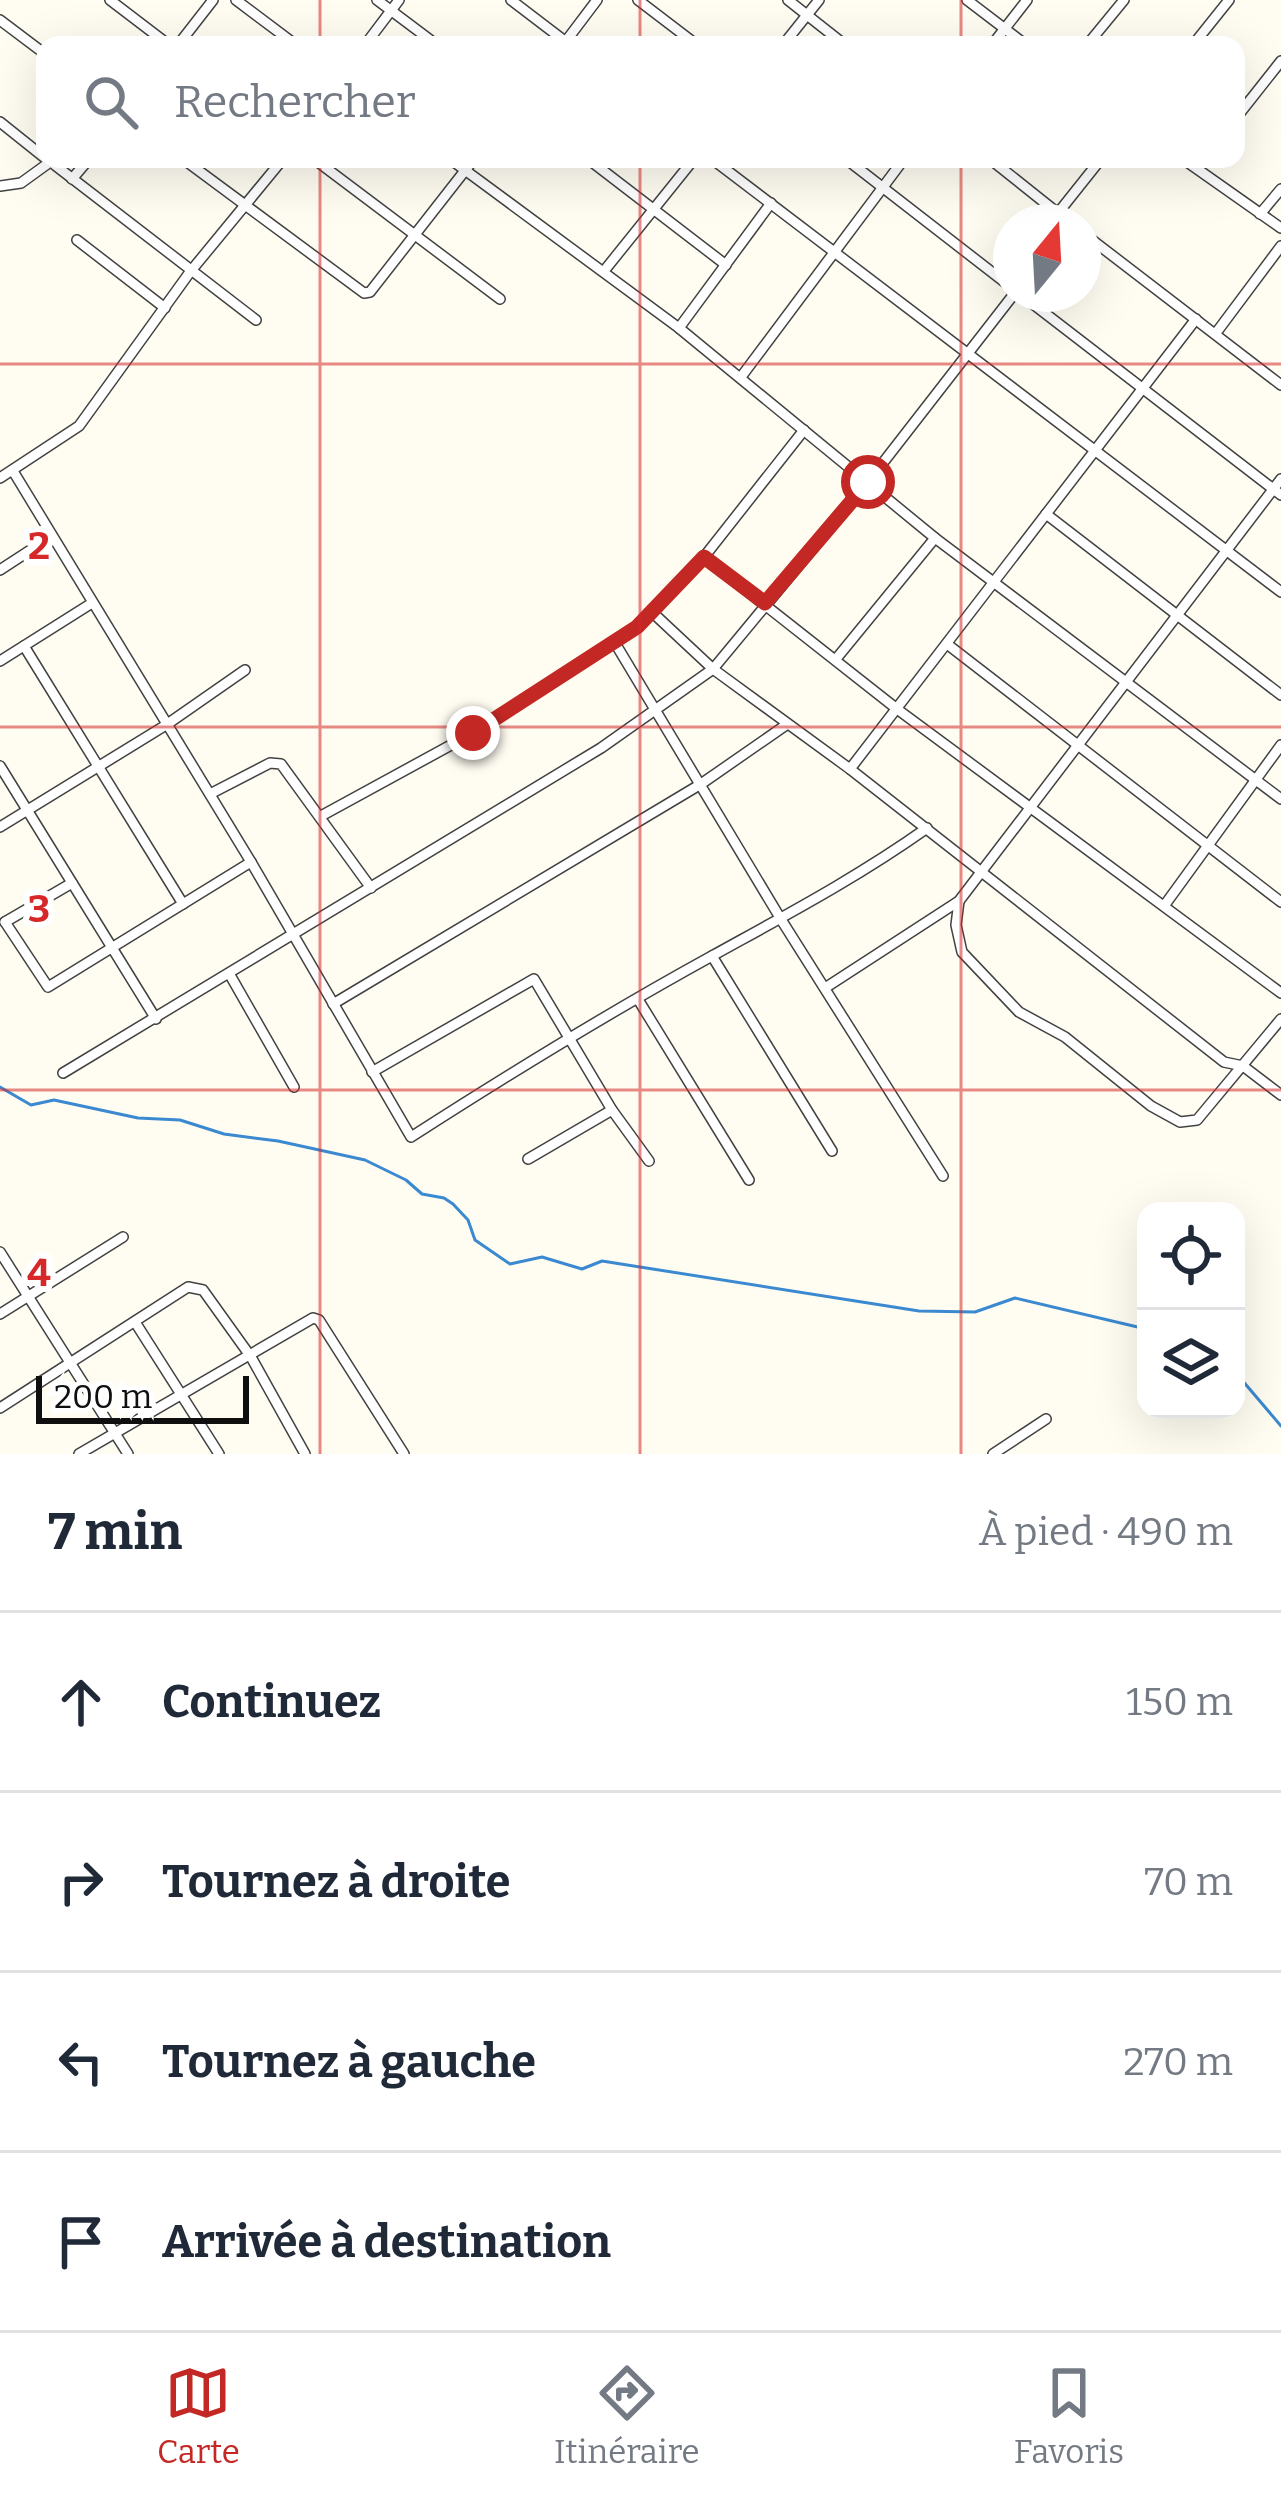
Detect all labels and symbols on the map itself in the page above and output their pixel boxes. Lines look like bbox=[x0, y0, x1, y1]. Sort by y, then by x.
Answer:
north arrow bbox=[993, 204, 1101, 312]
route start bbox=[841, 455, 895, 509]
text: 2 bbox=[28, 523, 50, 569]
route end bbox=[446, 706, 500, 760]
text: 3 bbox=[28, 886, 50, 932]
text: 4 bbox=[27, 1250, 51, 1296]
scale bar bbox=[36, 1370, 249, 1423]

